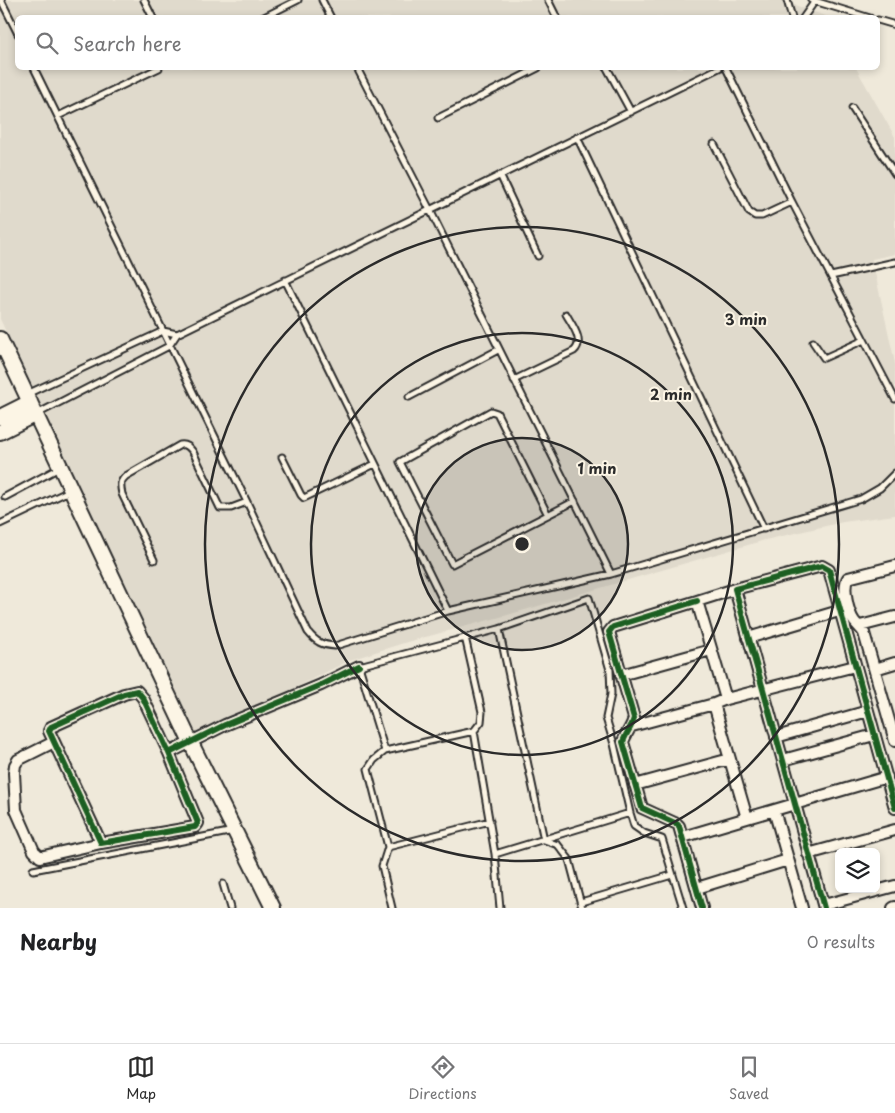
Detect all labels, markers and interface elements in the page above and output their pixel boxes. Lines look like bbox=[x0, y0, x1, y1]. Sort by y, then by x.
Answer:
search box bbox=[15, 15, 880, 70]
icon: search bbox=[33, 29, 61, 57]
text: Search here bbox=[73, 29, 182, 57]
text: 3 min bbox=[725, 307, 767, 330]
text: 2 min bbox=[650, 382, 692, 405]
text: 1 min bbox=[578, 456, 616, 479]
centre of rings bbox=[513, 535, 531, 553]
map controls bbox=[835, 848, 880, 893]
button: layers bbox=[835, 848, 880, 893]
text: Nearby bbox=[20, 925, 97, 957]
text: 0 results bbox=[807, 929, 875, 953]
tab: Map bbox=[126, 1053, 156, 1104]
tab: Directions bbox=[409, 1053, 477, 1104]
tab: Saved bbox=[729, 1053, 769, 1104]

